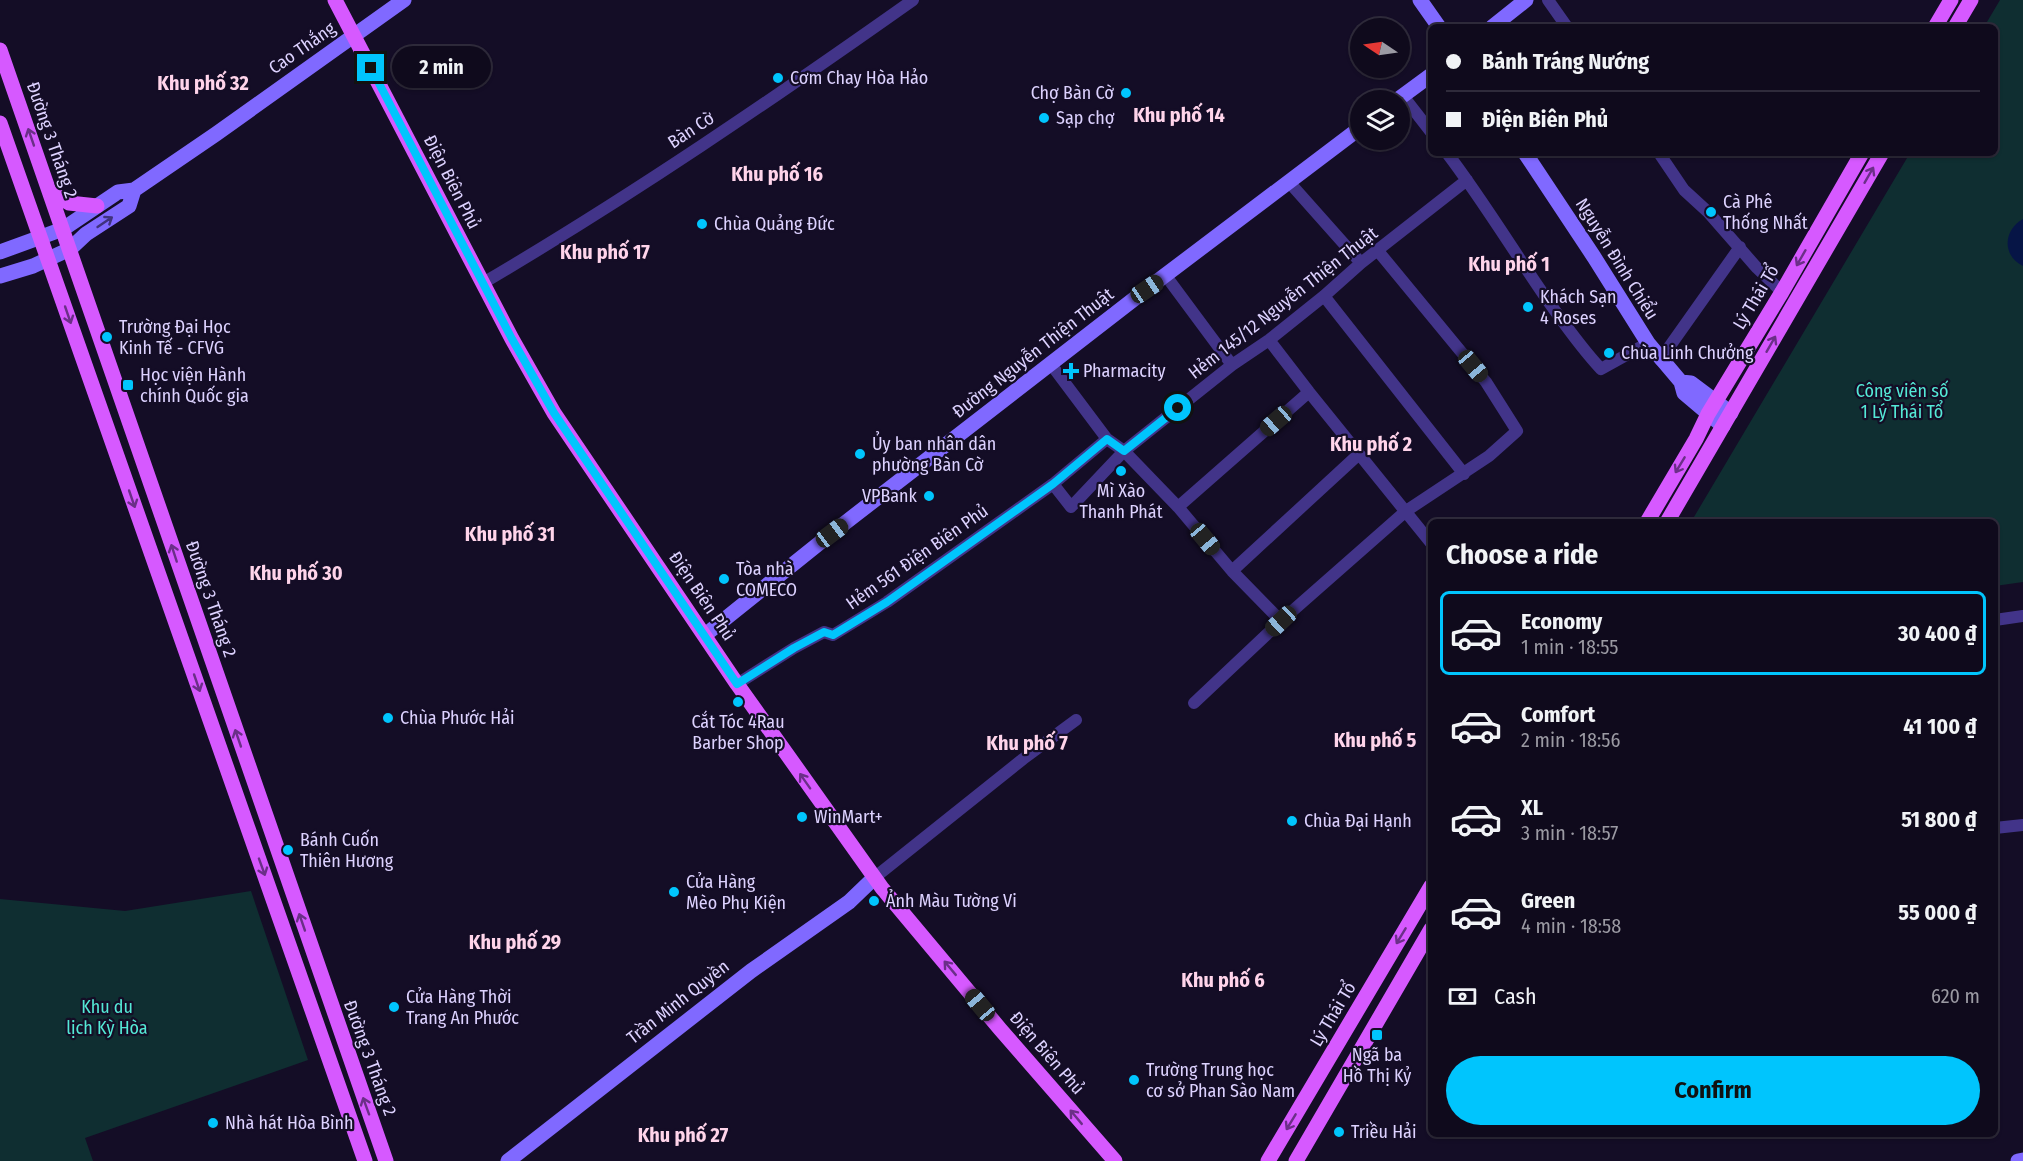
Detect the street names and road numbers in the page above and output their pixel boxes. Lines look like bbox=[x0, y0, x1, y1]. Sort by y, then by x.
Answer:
street label: Cao Thắng bbox=[264, 16, 340, 79]
street label: Đường 3 Tháng 2 bbox=[22, 79, 82, 201]
street label: Bàn Cờ bbox=[664, 107, 719, 153]
street label: Điện Biên Phủ bbox=[419, 131, 485, 233]
street label: Nguyễn Đình Chiểu bbox=[1571, 194, 1664, 324]
street label: Hẻm 145/12 Nguyễn Thiện Thuật bbox=[1184, 222, 1382, 384]
street label: Lý Thái Tổ bbox=[1727, 260, 1784, 333]
street label: Đường Nguyễn Thiện Thuật bbox=[948, 283, 1118, 423]
street label: Hẻm 561 Ðiện Biên Phủ bbox=[842, 500, 992, 614]
street label: Đường 3 Tháng 2 bbox=[181, 538, 241, 660]
street label: Điện Biên Phủ bbox=[664, 547, 740, 645]
street label: Trần Minh Quyền bbox=[623, 955, 733, 1049]
street label: Lý Thái Tổ bbox=[1304, 977, 1361, 1050]
street label: Đường 3 Tháng 2 bbox=[339, 997, 401, 1119]
street label: Điện Biên Phủ bbox=[1005, 1007, 1089, 1099]

